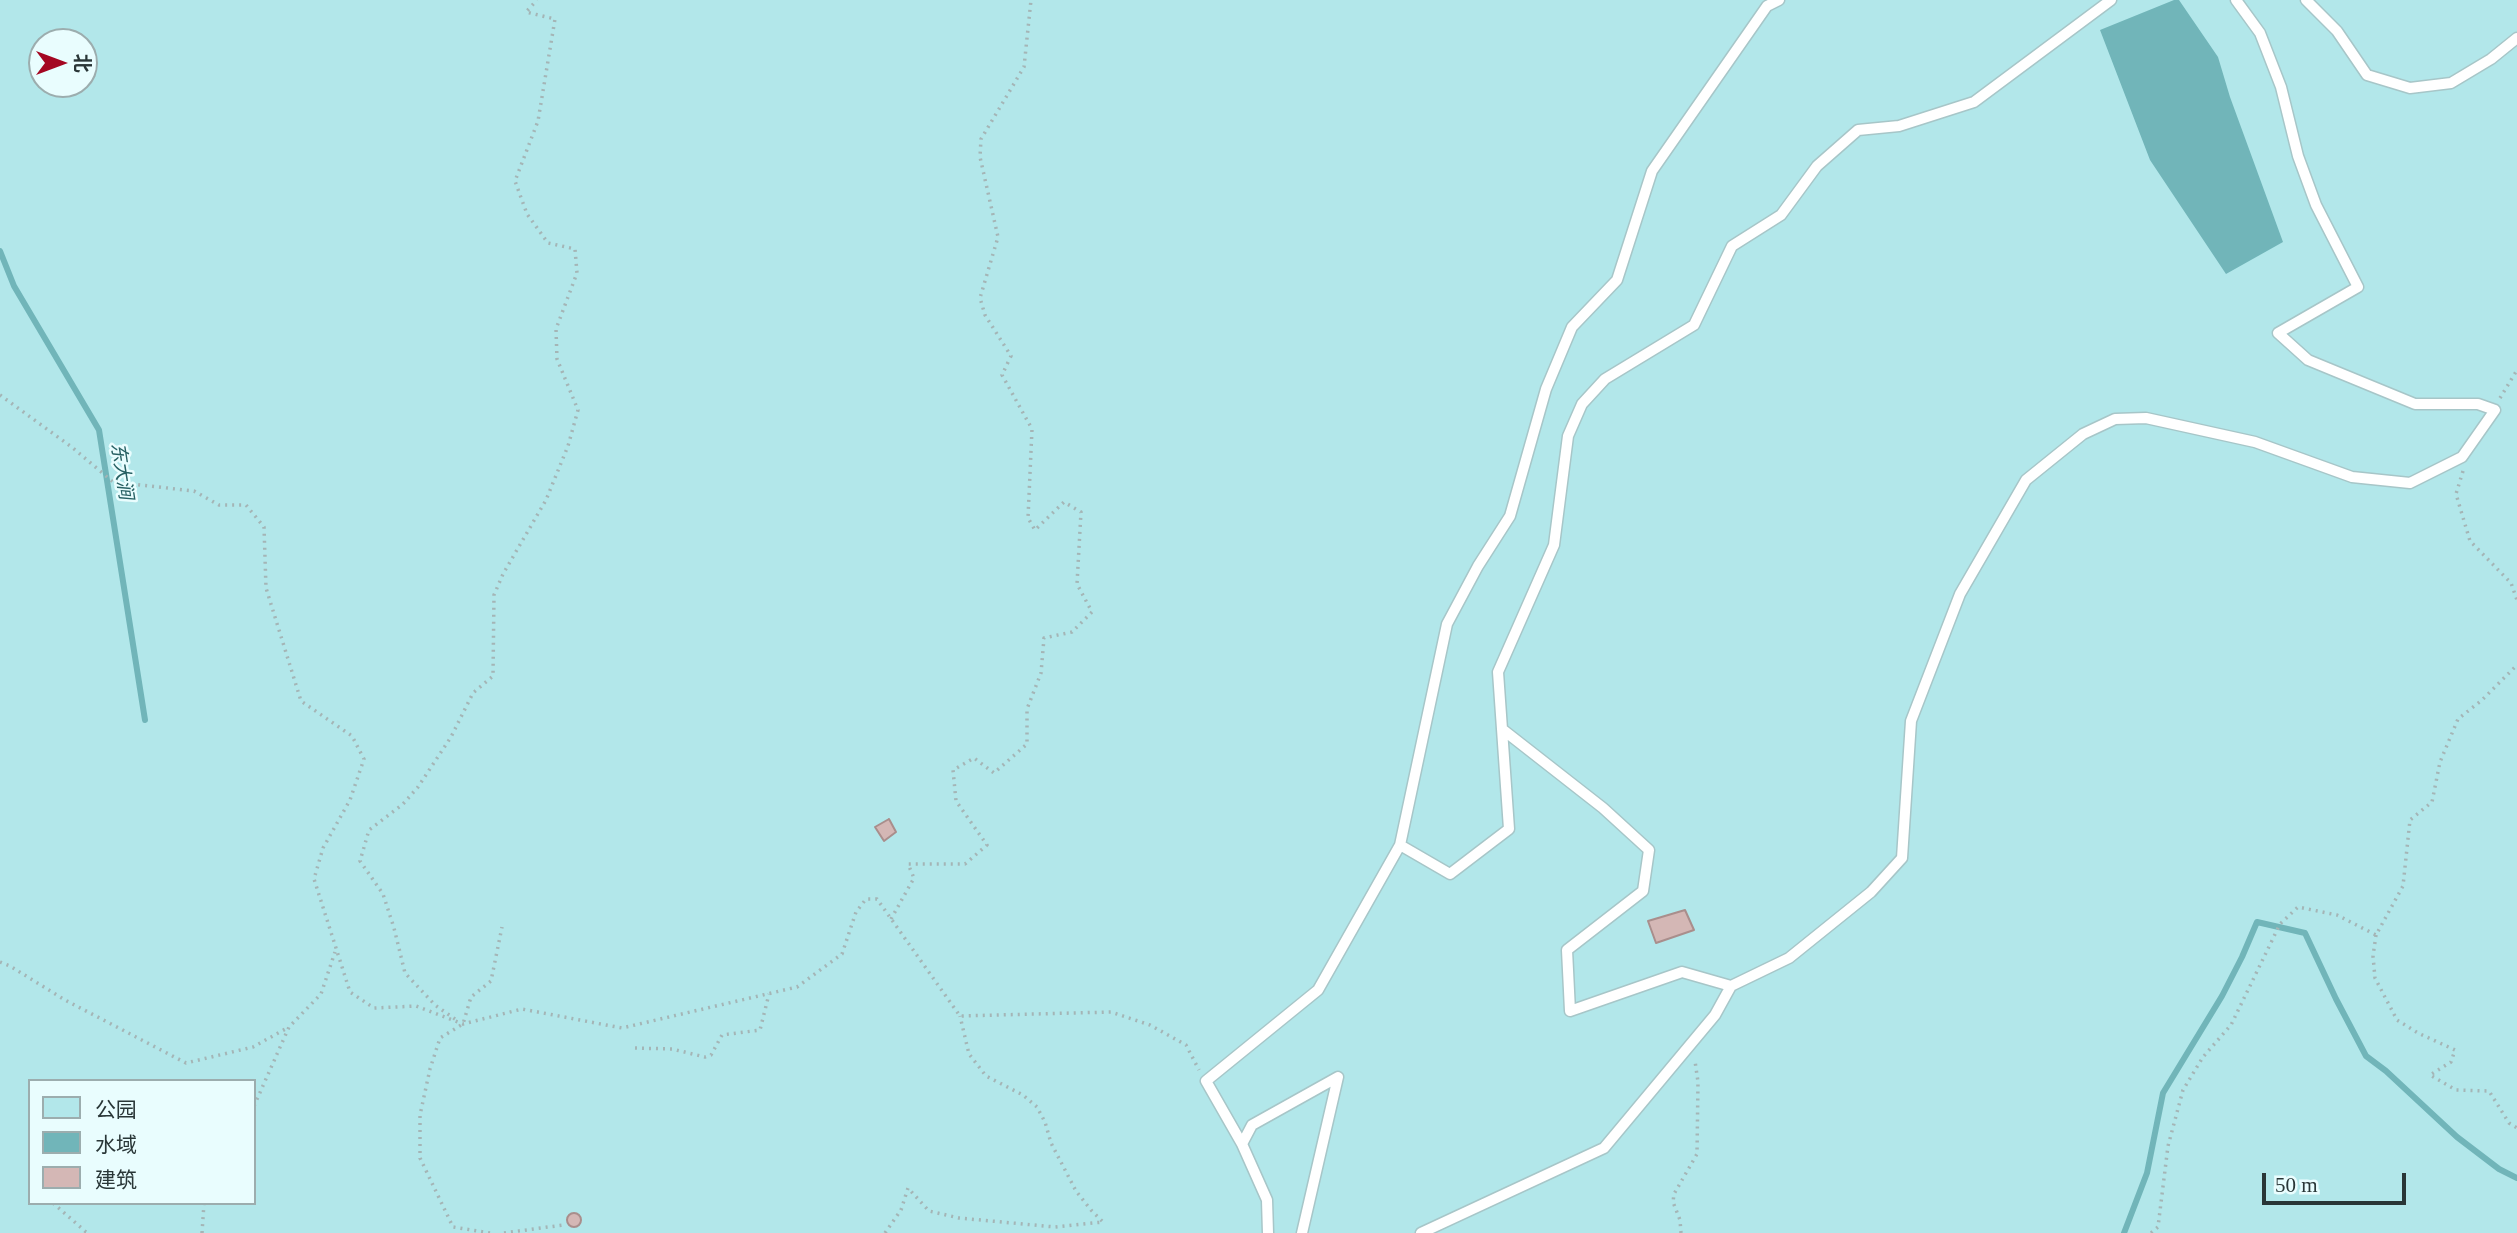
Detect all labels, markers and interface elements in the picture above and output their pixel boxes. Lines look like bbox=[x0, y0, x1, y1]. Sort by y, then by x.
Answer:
north arrow bbox=[28, 28, 98, 98]
text: 北 bbox=[72, 53, 93, 73]
water label: 东大涧 bbox=[105, 441, 137, 501]
legend bbox=[28, 1079, 256, 1205]
text: 公园 bbox=[95, 1098, 137, 1122]
text: 水域 bbox=[95, 1133, 137, 1157]
scale bar bbox=[2265, 1160, 2408, 1204]
text: 建筑 bbox=[95, 1168, 137, 1192]
text: 50 m bbox=[2275, 1173, 2318, 1197]

